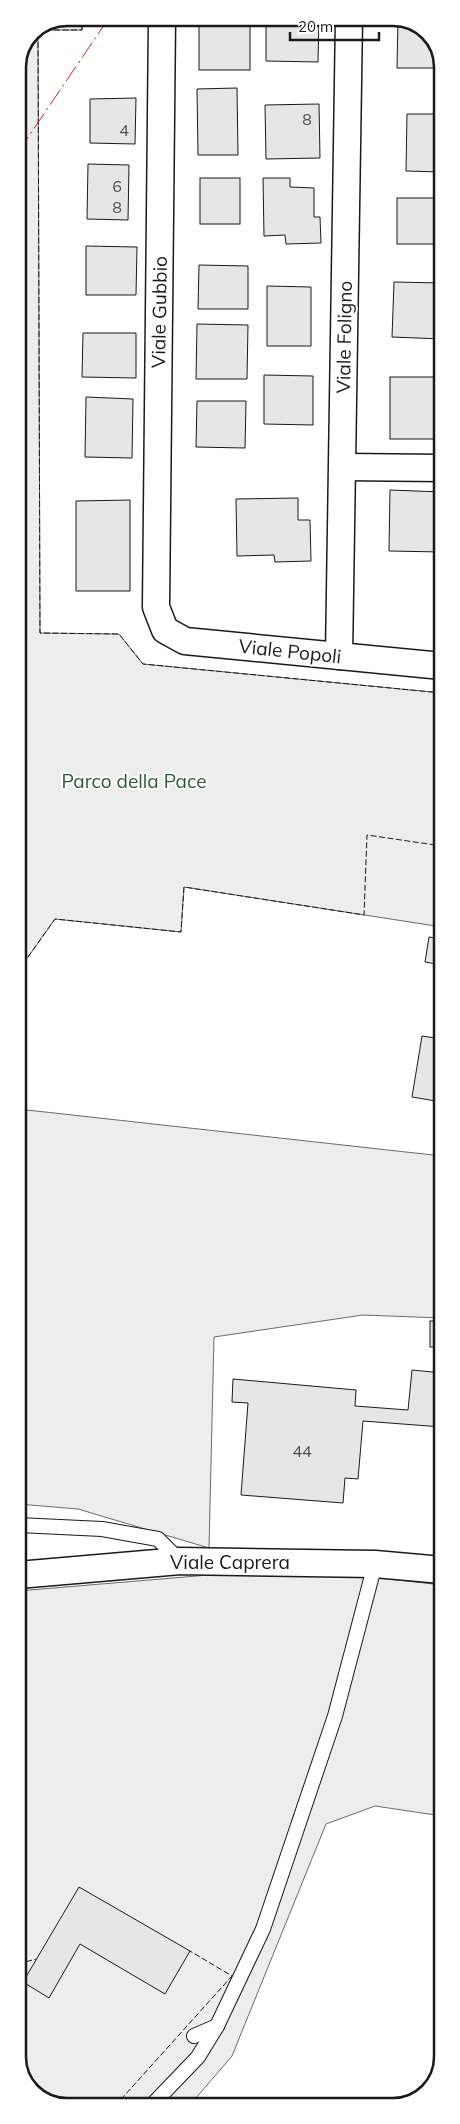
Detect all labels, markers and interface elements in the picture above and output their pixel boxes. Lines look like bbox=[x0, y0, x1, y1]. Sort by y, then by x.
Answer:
scale bar bbox=[290, 10, 379, 42]
text: 20 m bbox=[298, 17, 333, 36]
house number: 8 bbox=[302, 109, 312, 129]
house number: 4 bbox=[119, 120, 129, 140]
house number: 6 bbox=[112, 176, 122, 196]
house number: 8 bbox=[112, 197, 122, 217]
street label: Viale Gubbio bbox=[146, 256, 172, 368]
street label: Viale Foligno bbox=[331, 280, 357, 394]
street label: Viale Popoli bbox=[237, 634, 343, 668]
park label: Parco della Pace bbox=[61, 769, 207, 793]
house number: 44 bbox=[292, 1441, 312, 1461]
street label: Viale Caprera bbox=[170, 1550, 290, 1574]

